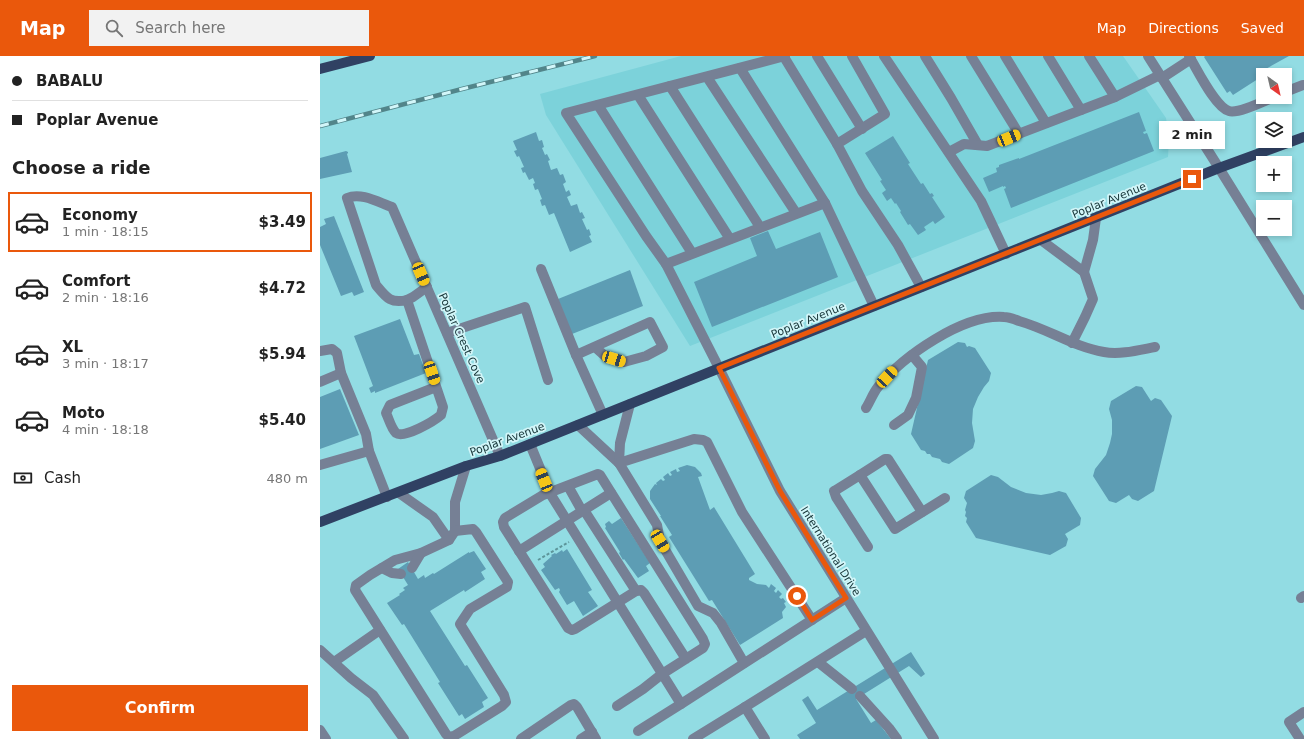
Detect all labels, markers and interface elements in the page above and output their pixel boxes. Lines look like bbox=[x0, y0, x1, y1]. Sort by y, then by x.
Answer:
search box bbox=[89, 10, 369, 46]
text: Map bbox=[20, 17, 65, 39]
icon: search bbox=[103, 17, 125, 39]
text: Search here bbox=[135, 19, 225, 37]
text: Map bbox=[1097, 20, 1126, 36]
text: Directions bbox=[1148, 20, 1219, 36]
text: Saved bbox=[1241, 20, 1284, 36]
north arrow bbox=[1256, 68, 1292, 104]
map controls bbox=[1256, 68, 1292, 236]
text: BABALU bbox=[36, 72, 103, 90]
text: Poplar Avenue bbox=[36, 111, 158, 129]
button: layers bbox=[1256, 112, 1292, 148]
callout: 2 min bbox=[1159, 121, 1225, 149]
text: 2 min bbox=[1172, 127, 1212, 142]
car bbox=[996, 128, 1022, 148]
button: + bbox=[1256, 156, 1292, 192]
text: Choose a ride bbox=[12, 157, 151, 178]
route end bbox=[1183, 170, 1201, 188]
street label: Poplar Avenue bbox=[1070, 180, 1148, 221]
button: − bbox=[1256, 200, 1292, 236]
icon: car bbox=[14, 204, 50, 240]
text: Economy bbox=[62, 206, 138, 224]
text: $3.49 bbox=[259, 213, 306, 231]
text: 1 min · 18:15 bbox=[62, 224, 149, 239]
car bbox=[411, 261, 431, 287]
icon: car bbox=[14, 270, 50, 306]
text: Comfort bbox=[62, 272, 130, 290]
text: $4.72 bbox=[259, 279, 306, 297]
text: 2 min · 18:16 bbox=[62, 290, 149, 305]
street label: Poplar Crest Cove bbox=[436, 291, 487, 386]
street label: Poplar Avenue bbox=[769, 300, 847, 341]
icon: car bbox=[14, 336, 50, 372]
text: XL bbox=[62, 338, 83, 356]
text: $5.94 bbox=[259, 345, 306, 363]
car bbox=[601, 350, 627, 368]
text: 3 min · 18:17 bbox=[62, 356, 149, 371]
car bbox=[422, 360, 442, 386]
car bbox=[874, 364, 900, 390]
icon: car bbox=[14, 402, 50, 438]
text: Moto bbox=[62, 404, 105, 422]
text: $5.40 bbox=[259, 411, 306, 429]
street label: Poplar Avenue bbox=[468, 420, 547, 459]
text: 4 min · 18:18 bbox=[62, 422, 149, 437]
icon: cash bbox=[12, 467, 34, 489]
car bbox=[534, 467, 554, 493]
text: Cash bbox=[44, 469, 81, 487]
text: 480 m bbox=[266, 471, 308, 486]
street label: International Drive bbox=[798, 504, 864, 599]
car bbox=[649, 528, 671, 554]
route start bbox=[788, 587, 806, 605]
button: Confirm bbox=[12, 685, 308, 731]

